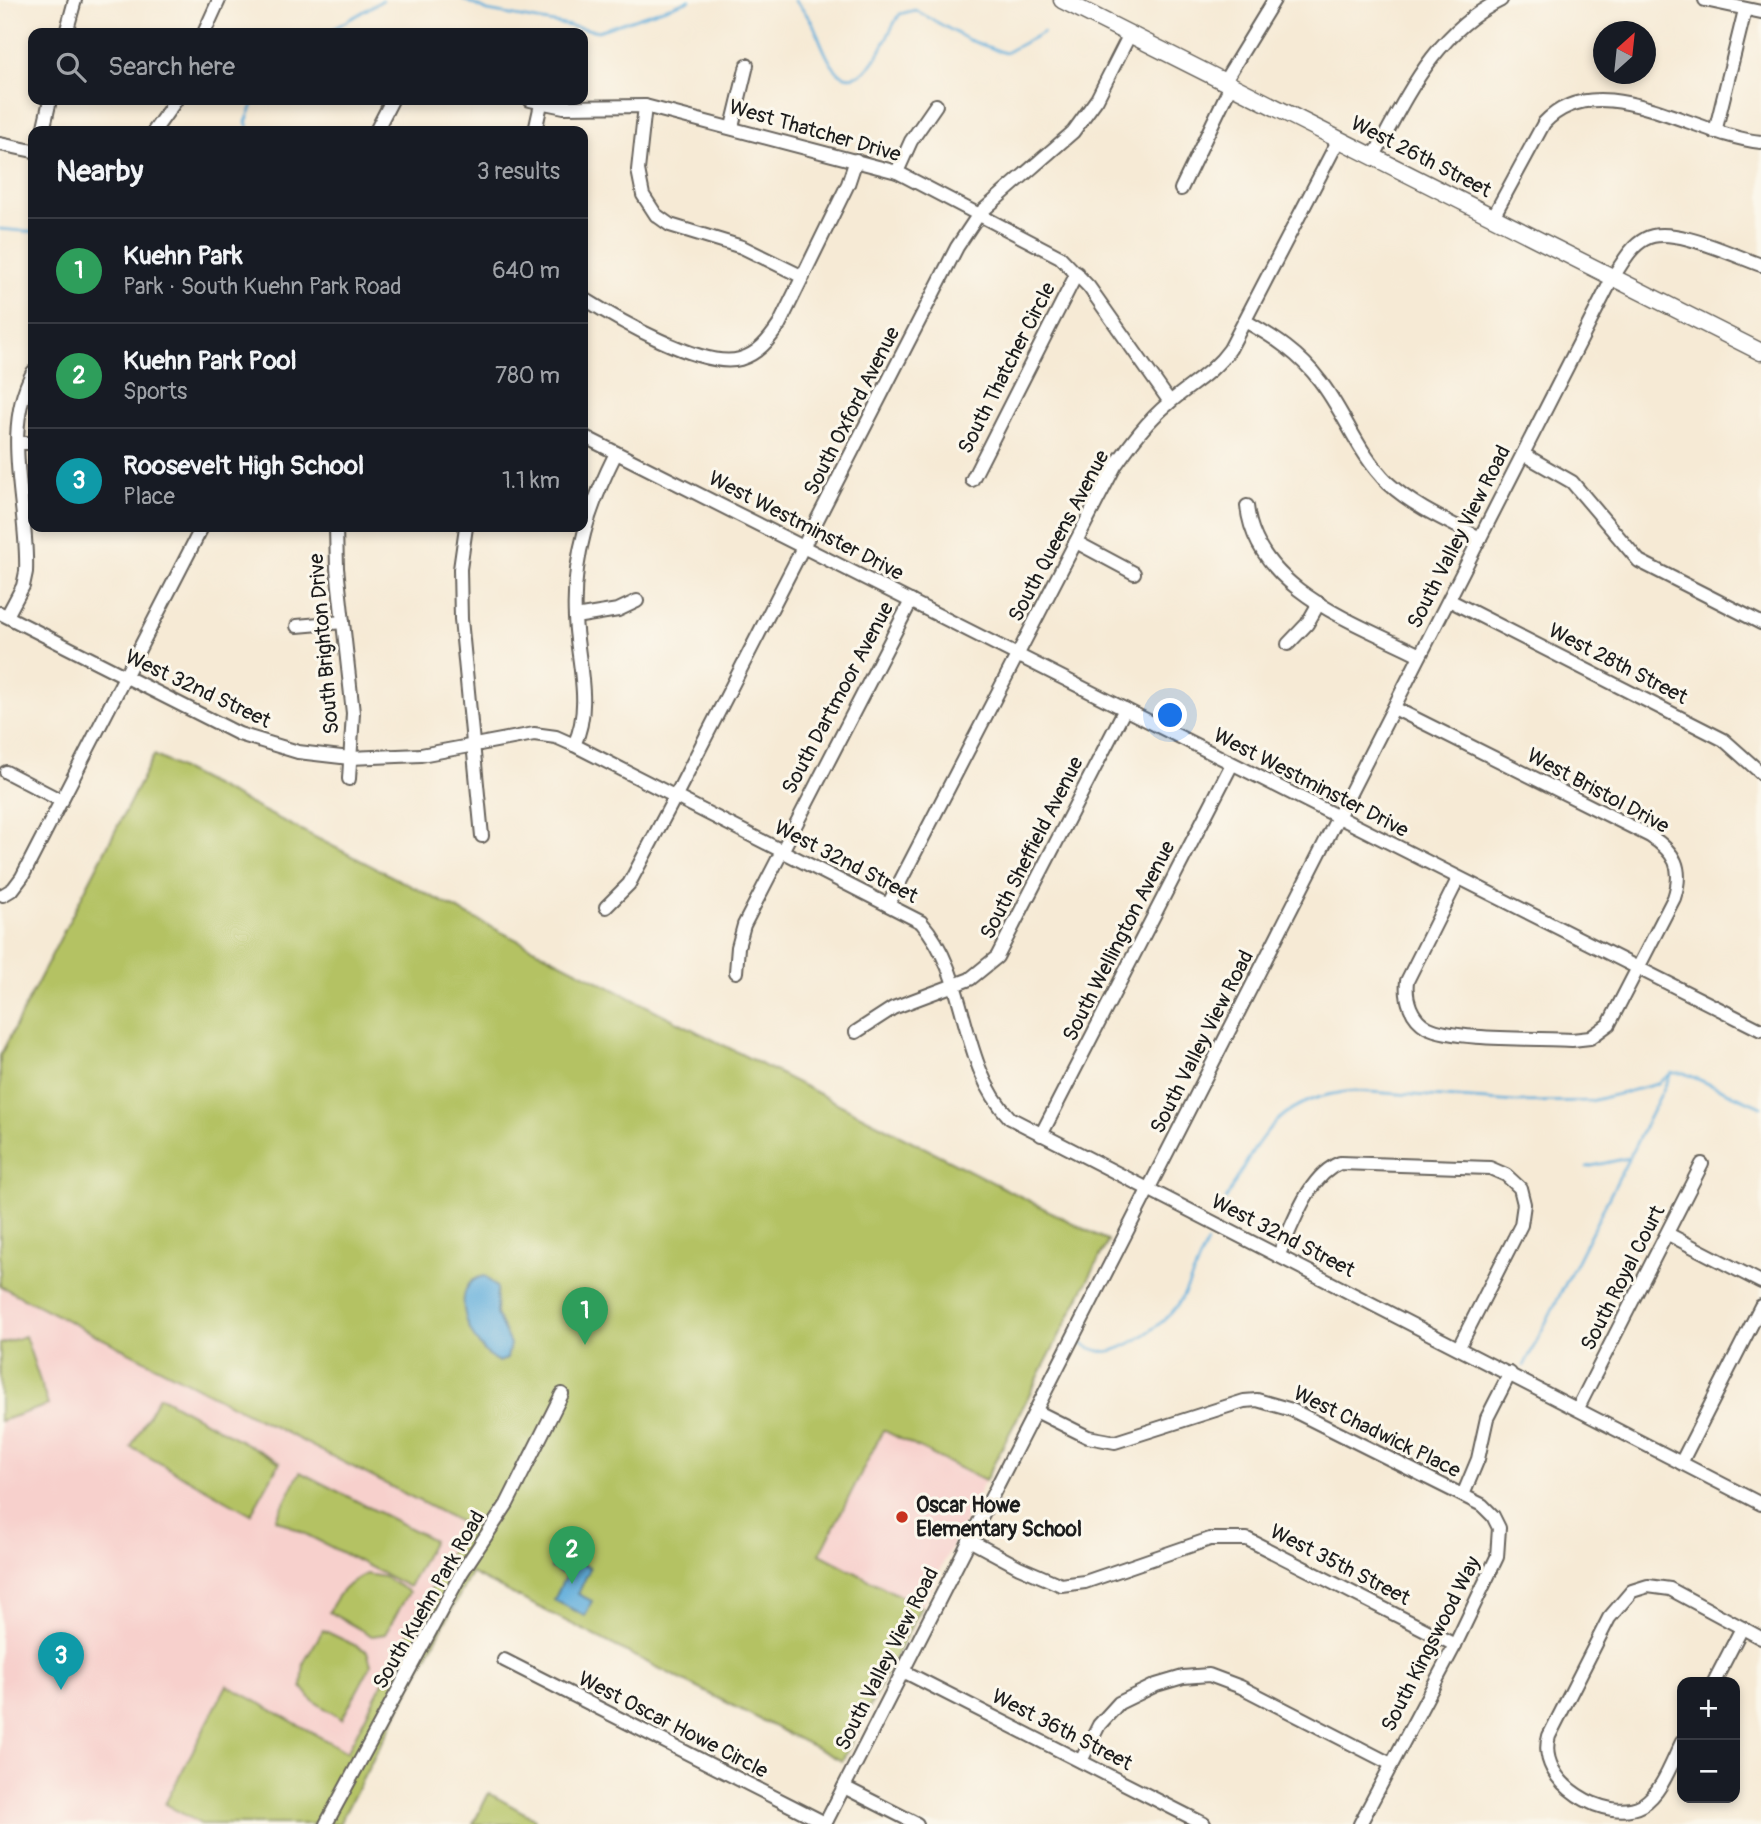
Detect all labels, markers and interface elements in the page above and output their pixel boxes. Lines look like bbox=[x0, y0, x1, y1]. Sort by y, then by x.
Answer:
north arrow bbox=[1593, 21, 1656, 84]
search box bbox=[28, 28, 588, 105]
icon: search bbox=[52, 48, 90, 86]
text: Search here bbox=[108, 51, 235, 83]
street label: West Thatcher Drive bbox=[726, 94, 905, 169]
street label: West 26th Street bbox=[1346, 110, 1496, 204]
text: Nearby bbox=[56, 153, 143, 190]
text: 3 results bbox=[477, 157, 560, 186]
text: Kuehn Park bbox=[123, 240, 243, 272]
text: 1 bbox=[75, 256, 84, 285]
text: 640 m bbox=[492, 256, 560, 285]
text: Park · South Kuehn Park Road bbox=[123, 272, 402, 301]
street label: South Thatcher Circle bbox=[952, 277, 1062, 458]
street label: South Oxford Avenue bbox=[798, 322, 906, 500]
text: Kuehn Park Pool bbox=[123, 345, 297, 377]
text: 2 bbox=[73, 361, 85, 390]
text: 780 m bbox=[495, 361, 560, 390]
text: Sports bbox=[123, 377, 187, 406]
street label: South Valley View Road bbox=[1401, 441, 1517, 633]
street label: South Queens Avenue bbox=[1002, 445, 1116, 626]
text: Roosevelt High School bbox=[123, 450, 364, 482]
street label: West Westminster Drive bbox=[704, 465, 909, 587]
text: 3 bbox=[73, 466, 85, 495]
text: 1.1 km bbox=[502, 466, 560, 495]
text: Place bbox=[123, 482, 175, 511]
street label: South Brighton Drive bbox=[303, 552, 345, 736]
street label: South Dartmoor Avenue bbox=[776, 597, 900, 799]
street label: West 28th Street bbox=[1544, 617, 1693, 711]
street label: West 32nd Street bbox=[121, 643, 276, 735]
your location bbox=[1153, 698, 1187, 732]
street label: West Westminster Drive bbox=[1209, 722, 1414, 844]
street label: West Bristol Drive bbox=[1522, 742, 1674, 840]
street label: South Sheffield Avenue bbox=[974, 751, 1090, 944]
street label: West 32nd Street bbox=[770, 814, 923, 910]
street label: South Wellington Avenue bbox=[1057, 836, 1182, 1046]
street label: South Valley View Road bbox=[1144, 946, 1260, 1138]
street label: West 32nd Street bbox=[1207, 1188, 1360, 1284]
street label: South Royal Court bbox=[1575, 1200, 1671, 1355]
pin: 1 bbox=[562, 1287, 608, 1345]
street label: West Chadwick Place bbox=[1289, 1380, 1466, 1484]
place label: Oscar Howe Elementary School bbox=[916, 1492, 1082, 1543]
street label: South Kuehn Park Road bbox=[367, 1506, 491, 1694]
marker: Oscar Howe Elementary School bbox=[894, 1509, 910, 1525]
street label: West 35th Street bbox=[1265, 1518, 1415, 1612]
pin: 2 bbox=[549, 1526, 595, 1584]
street label: South Kingswood Way bbox=[1375, 1552, 1487, 1736]
street label: South Valley View Road bbox=[829, 1563, 945, 1755]
pin: 3 bbox=[38, 1632, 84, 1690]
street label: West Oscar Howe Circle bbox=[574, 1665, 773, 1785]
map controls bbox=[1677, 1677, 1740, 1803]
button: + bbox=[1677, 1677, 1740, 1740]
street label: West 36th Street bbox=[987, 1683, 1137, 1777]
button: − bbox=[1677, 1740, 1740, 1803]

